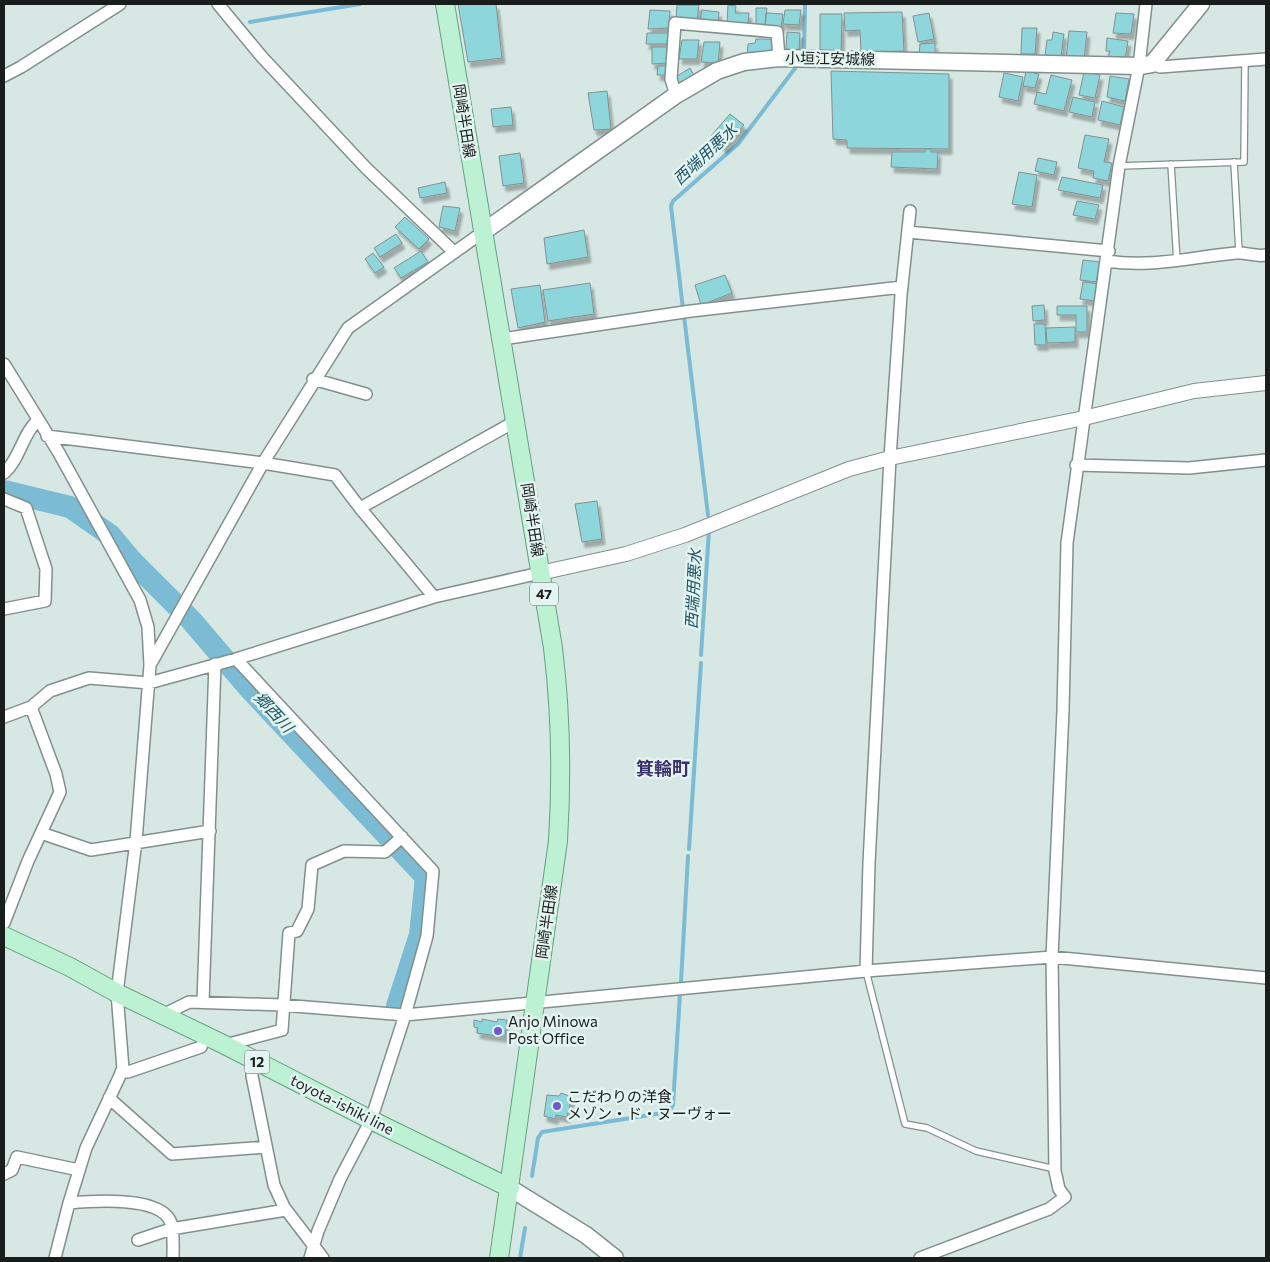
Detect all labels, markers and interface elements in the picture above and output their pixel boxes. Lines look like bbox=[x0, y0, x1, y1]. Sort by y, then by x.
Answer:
street label: 小垣江安城線 bbox=[785, 48, 875, 68]
street label: 岡崎半田線 bbox=[450, 82, 480, 159]
water label: 西端用悪水 bbox=[669, 118, 742, 188]
street label: 岡崎半田線 bbox=[518, 481, 548, 558]
water label: 西端用悪水 bbox=[681, 547, 704, 629]
road number: 47 bbox=[530, 582, 558, 606]
water label: 郷西川 bbox=[251, 688, 299, 737]
district label: 箕輪町 bbox=[636, 757, 690, 779]
street label: 岡崎半田線 bbox=[532, 883, 560, 960]
place label: Anjo Minowa Post Office bbox=[508, 1012, 598, 1047]
marker: Anjo Minowa Post Office bbox=[492, 1025, 504, 1037]
road number: 12 bbox=[244, 1050, 270, 1074]
street label: toyota-ishiki line bbox=[288, 1070, 397, 1138]
place label: こだわりの洋食 メゾン・ド・ヌーヴォー bbox=[567, 1087, 732, 1122]
marker: こだわりの洋食 メゾン・ド・ヌーヴォー bbox=[551, 1100, 563, 1112]

